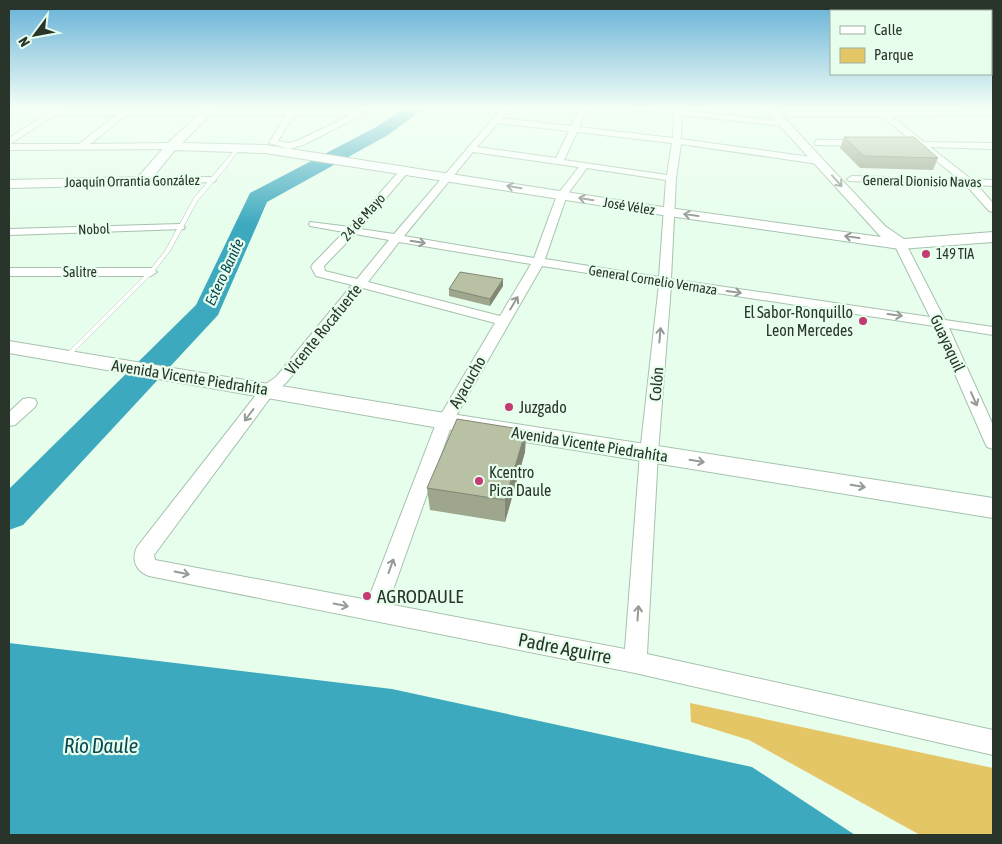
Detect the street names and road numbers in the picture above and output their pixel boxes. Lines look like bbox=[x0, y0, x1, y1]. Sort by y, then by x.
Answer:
street label: Joaquín Orrantia González bbox=[64, 172, 200, 190]
street label: General Dionisio Navas bbox=[862, 172, 982, 190]
street label: 24 de Mayo bbox=[338, 190, 388, 244]
street label: José Vélez bbox=[602, 194, 656, 218]
street label: Nobol bbox=[78, 220, 110, 238]
street label: General Cornelio Vernaza bbox=[587, 262, 719, 298]
street label: Salitre bbox=[63, 264, 97, 280]
street label: Vicente Rocafuerte bbox=[281, 280, 365, 378]
street label: Guayaquil bbox=[926, 312, 969, 375]
street label: Ayacucho bbox=[445, 353, 490, 411]
street label: Avenida Vicente Piedrahíta bbox=[111, 356, 269, 398]
street label: Colón bbox=[646, 366, 666, 402]
street label: Avenida Vicente Piedrahíta bbox=[511, 423, 669, 465]
street label: Padre Aguirre bbox=[517, 628, 613, 668]

